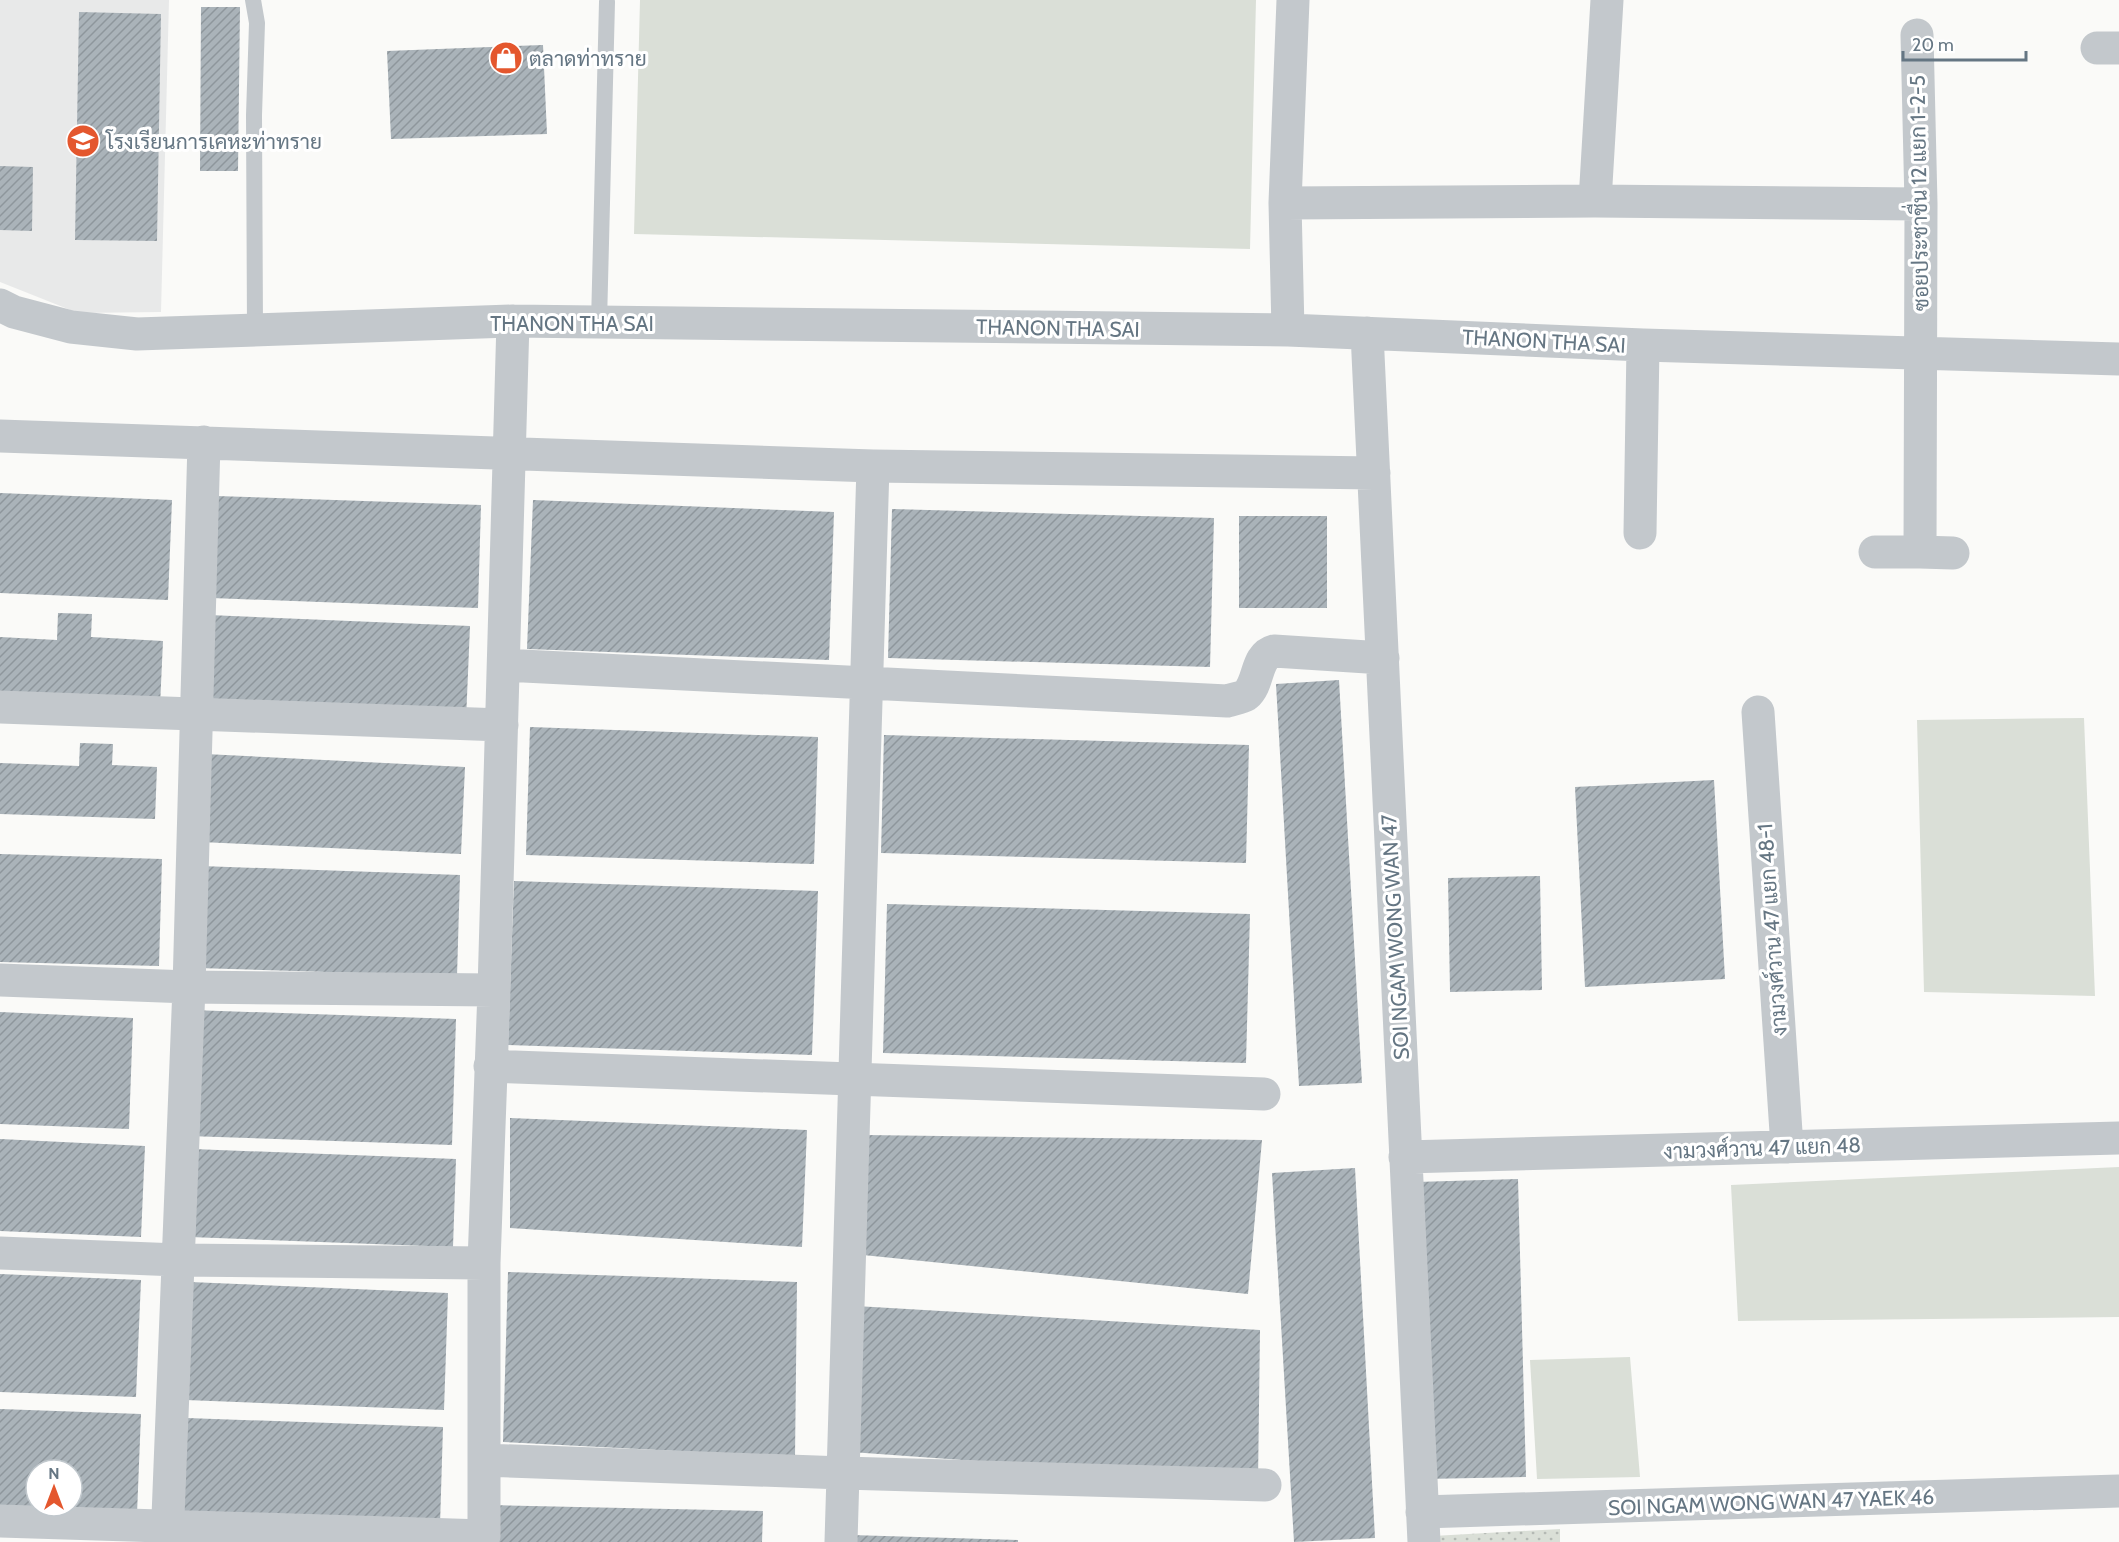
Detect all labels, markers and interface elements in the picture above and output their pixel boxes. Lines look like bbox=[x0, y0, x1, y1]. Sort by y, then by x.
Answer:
scale bar bbox=[1903, 24, 2026, 62]
text: 20 m bbox=[1912, 34, 1954, 56]
shop icon: ตลาดท่าทราย bbox=[488, 40, 524, 76]
place label: ตลาดท่าทราย bbox=[529, 46, 647, 71]
street label: ซอยประชาชื่น 12 แยก 1-2-5 bbox=[1897, 75, 1934, 311]
school or university icon: โรงเรียนการเคหะท่าทราย bbox=[65, 123, 101, 159]
place label: โรงเรียนการเคหะท่าทราย bbox=[105, 129, 322, 154]
street label: THANON THA SAI bbox=[490, 311, 654, 336]
street label: THANON THA SAI bbox=[976, 314, 1140, 342]
street label: THANON THA SAI bbox=[1462, 324, 1626, 358]
street label: SOI NGAM WONG WAN 47 bbox=[1376, 813, 1414, 1060]
street label: งามวงศ์วาน 47 แยก 48-1 bbox=[1751, 823, 1792, 1037]
street label: งามวงศ์วาน 47 แยก 48 bbox=[1663, 1131, 1861, 1164]
north arrow bbox=[24, 1458, 84, 1518]
text: N bbox=[48, 1464, 60, 1483]
street label: SOI NGAM WONG WAN 47 YAEK 46 bbox=[1607, 1484, 1935, 1520]

